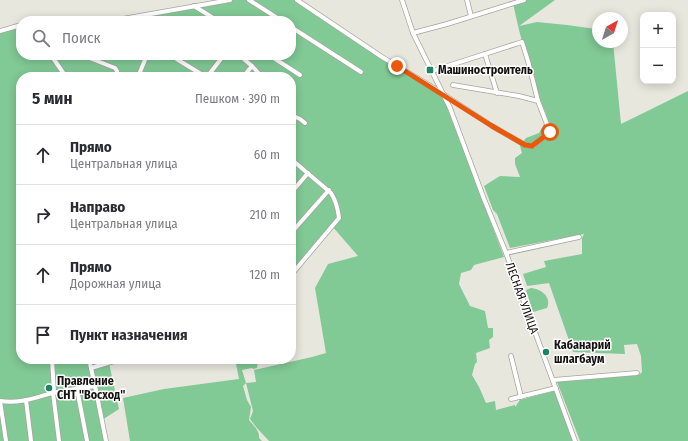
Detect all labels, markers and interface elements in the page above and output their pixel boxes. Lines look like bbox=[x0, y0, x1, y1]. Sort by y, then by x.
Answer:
north arrow bbox=[592, 12, 628, 48]
map controls bbox=[640, 12, 676, 84]
button: + bbox=[640, 12, 676, 48]
search box bbox=[16, 16, 296, 60]
icon: search bbox=[30, 27, 52, 49]
text: Поиск bbox=[62, 29, 100, 47]
button: − bbox=[640, 48, 676, 84]
route end bbox=[388, 57, 406, 75]
place label: Машиностроитель bbox=[438, 63, 533, 77]
marker: Машиностроитель bbox=[425, 65, 435, 75]
text: 5 мин bbox=[32, 88, 72, 109]
text: Пешком · 390 m bbox=[195, 91, 280, 106]
route start bbox=[541, 123, 559, 141]
text: Прямо bbox=[70, 138, 112, 156]
icon: ahead bbox=[32, 144, 54, 166]
text: 60 m bbox=[254, 147, 280, 162]
text: Центральная улица bbox=[70, 156, 178, 171]
text: Направо bbox=[70, 198, 125, 216]
icon: right bbox=[32, 204, 54, 226]
text: 210 m bbox=[250, 207, 280, 222]
text: Центральная улица bbox=[70, 216, 178, 231]
text: Прямо bbox=[70, 258, 112, 276]
street label: ЛЕСНАЯ УЛИЦА bbox=[503, 260, 542, 336]
icon: ahead bbox=[32, 264, 54, 286]
text: 120 m bbox=[249, 267, 280, 282]
text: Дорожная улица bbox=[70, 276, 161, 291]
icon: arrive bbox=[32, 324, 54, 346]
text: Пункт назначения bbox=[70, 326, 188, 344]
place label: Кабанарий шлагбаум bbox=[554, 338, 611, 366]
marker: Кабанарий шлагбаум bbox=[541, 347, 551, 357]
place label: Правление СНТ "Восход" bbox=[57, 374, 125, 402]
marker: Правление СНТ "Восход" bbox=[44, 383, 54, 393]

